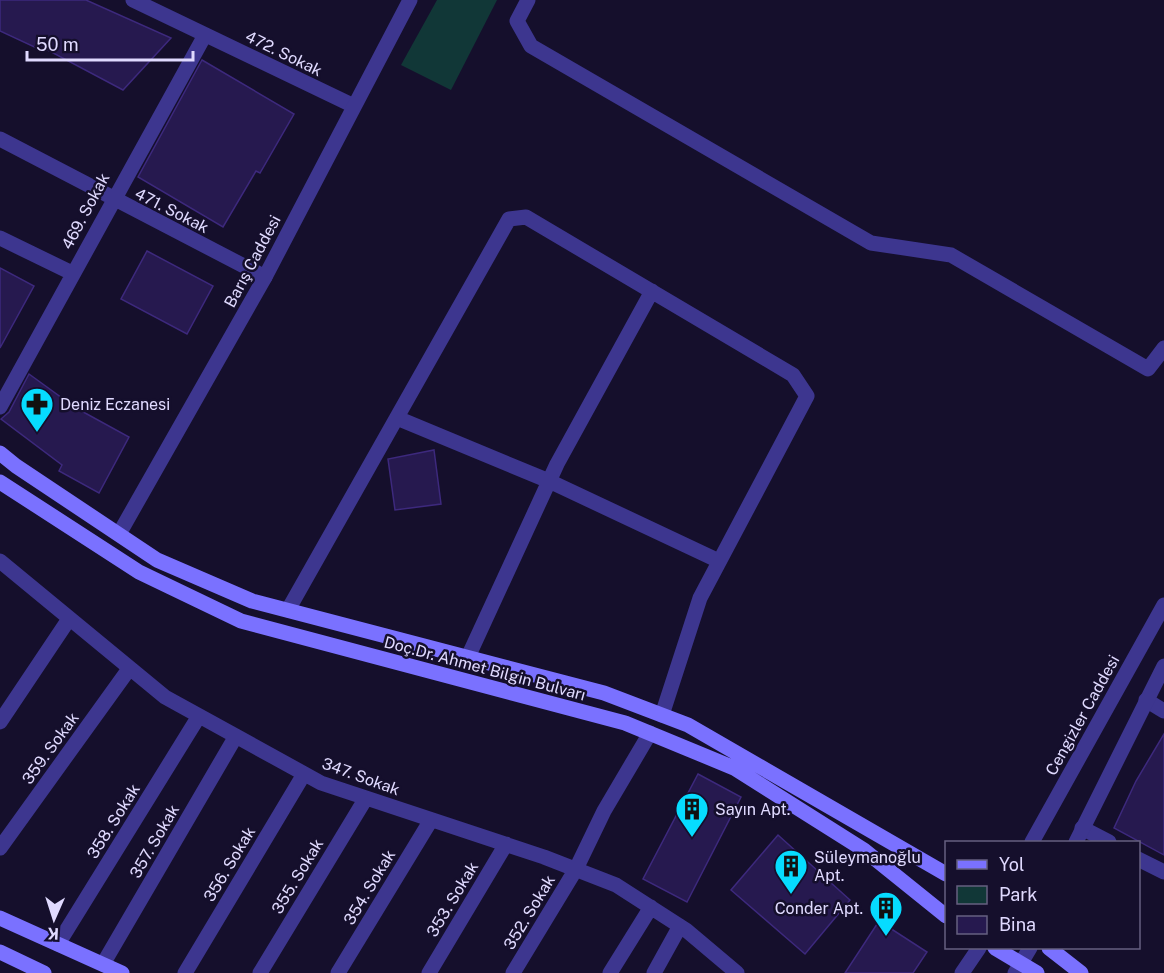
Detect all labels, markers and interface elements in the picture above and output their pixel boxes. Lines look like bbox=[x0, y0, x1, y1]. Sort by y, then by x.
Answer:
scale bar bbox=[27, 24, 194, 62]
street label: 472. Sokak bbox=[242, 27, 325, 80]
text: 50 m bbox=[36, 34, 79, 55]
street label: 469. Sokak bbox=[57, 170, 113, 253]
street label: 471. Sokak bbox=[132, 184, 212, 237]
street label: Barış Caddesi bbox=[220, 212, 285, 311]
pharmacy icon: Deniz Eczanesi bbox=[19, 386, 55, 433]
place label: Deniz Eczanesi bbox=[60, 395, 170, 414]
street label: Doç.Dr. Ahmet Bilgin Bulvarı bbox=[382, 632, 588, 705]
street label: Cengizler Caddesi bbox=[1042, 652, 1123, 779]
street label: 359. Sokak bbox=[18, 709, 83, 788]
street label: 347. Sokak bbox=[319, 754, 402, 799]
street label: 358. Sokak bbox=[83, 780, 144, 862]
building icon: Sayın Apt. bbox=[674, 791, 710, 838]
place label: Sayın Apt. bbox=[715, 800, 790, 819]
street label: 357. Sokak bbox=[126, 801, 183, 881]
street label: 356. Sokak bbox=[200, 823, 259, 905]
street label: 355. Sokak bbox=[268, 835, 327, 917]
legend bbox=[945, 841, 1140, 949]
street label: 354. Sokak bbox=[340, 846, 399, 928]
building icon: Süleymanoğlu Apt. bbox=[773, 848, 809, 895]
place label: Süleymanoğlu Apt. bbox=[814, 848, 921, 885]
text: Yol bbox=[999, 854, 1024, 875]
street label: 353. Sokak bbox=[423, 858, 482, 940]
street label: 352. Sokak bbox=[500, 872, 559, 953]
text: Park bbox=[999, 884, 1037, 905]
north arrow bbox=[24, 889, 84, 949]
building icon: Conder Apt. bbox=[868, 890, 904, 937]
place label: Conder Apt. bbox=[775, 899, 863, 918]
text: Bina bbox=[999, 914, 1036, 935]
text: K bbox=[46, 924, 59, 943]

